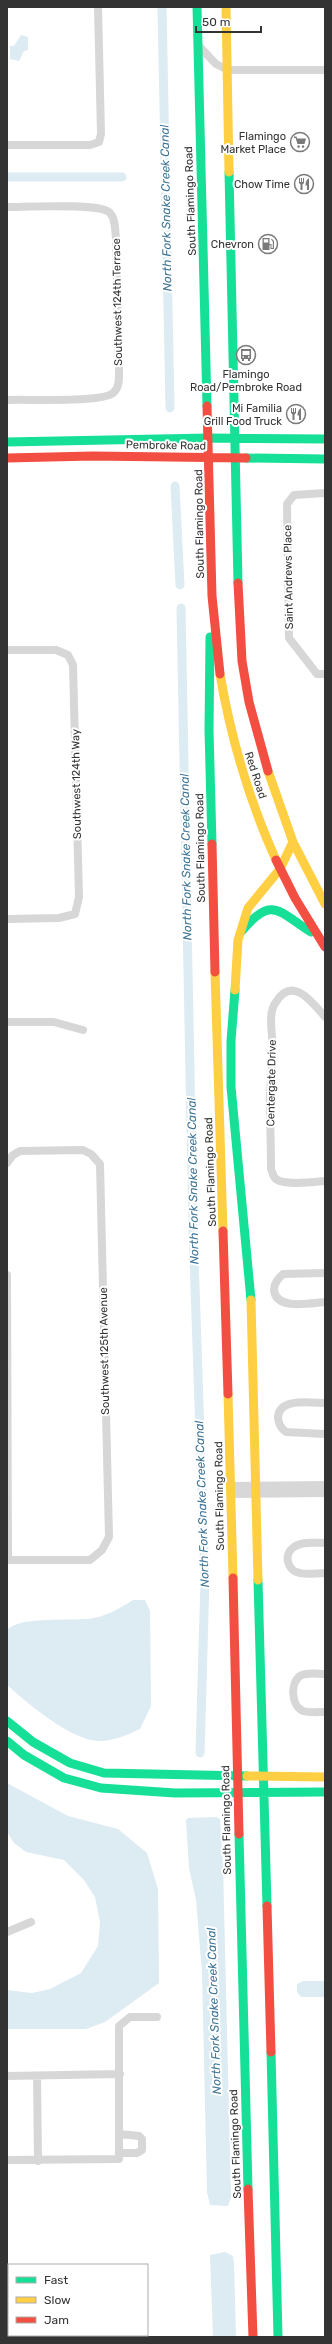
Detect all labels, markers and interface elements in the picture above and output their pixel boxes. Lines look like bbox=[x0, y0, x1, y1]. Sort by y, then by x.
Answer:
scale bar bbox=[196, 8, 261, 34]
text: 50 m bbox=[202, 15, 230, 29]
water label: North Fork Snake Creek Canal bbox=[158, 124, 174, 291]
place label: Flamingo Market Place bbox=[220, 130, 286, 156]
supermarket icon: Flamingo Market Place bbox=[289, 131, 311, 153]
street label: South Flamingo Road bbox=[182, 146, 199, 256]
restaurant icon: Chow Time bbox=[293, 173, 315, 195]
place label: Chow Time bbox=[234, 178, 290, 191]
fuel station icon: Chevron bbox=[257, 233, 279, 255]
street label: Southwest 124th Terrace bbox=[110, 238, 125, 366]
place label: Chevron bbox=[211, 238, 254, 251]
bus stop icon: Flamingo Road/Pembroke Road bbox=[235, 344, 257, 366]
place label: Flamingo Road/Pembroke Road bbox=[190, 368, 302, 394]
place label: Mi Familia Grill Food Truck bbox=[204, 402, 282, 428]
restaurant icon: Mi Familia Grill Food Truck bbox=[285, 403, 307, 425]
street label: Pembroke Road bbox=[126, 438, 206, 453]
street label: South Flamingo Road bbox=[192, 469, 207, 579]
street label: Saint Andrews Place bbox=[281, 525, 296, 629]
street label: Southwest 124th Way bbox=[69, 729, 84, 839]
street label: Red Road bbox=[242, 750, 269, 800]
water label: North Fork Snake Creek Canal bbox=[178, 773, 194, 940]
street label: South Flamingo Road bbox=[193, 793, 208, 903]
street label: Centergate Drive bbox=[264, 1039, 279, 1127]
water label: North Fork Snake Creek Canal bbox=[185, 1097, 201, 1264]
street label: South Flamingo Road bbox=[202, 1117, 219, 1227]
street label: Southwest 125th Avenue bbox=[97, 1287, 112, 1415]
water label: North Fork Snake Creek Canal bbox=[192, 1419, 212, 1588]
street label: South Flamingo Road bbox=[212, 1441, 227, 1551]
street label: South Flamingo Road bbox=[219, 1765, 234, 1875]
water label: North Fork Snake Creek Canal bbox=[204, 1926, 224, 2095]
street label: South Flamingo Road bbox=[227, 2089, 244, 2199]
legend bbox=[8, 2264, 148, 2336]
text: Fast bbox=[44, 2273, 68, 2287]
text: Slow bbox=[44, 2293, 71, 2307]
text: Jam bbox=[44, 2313, 69, 2327]

